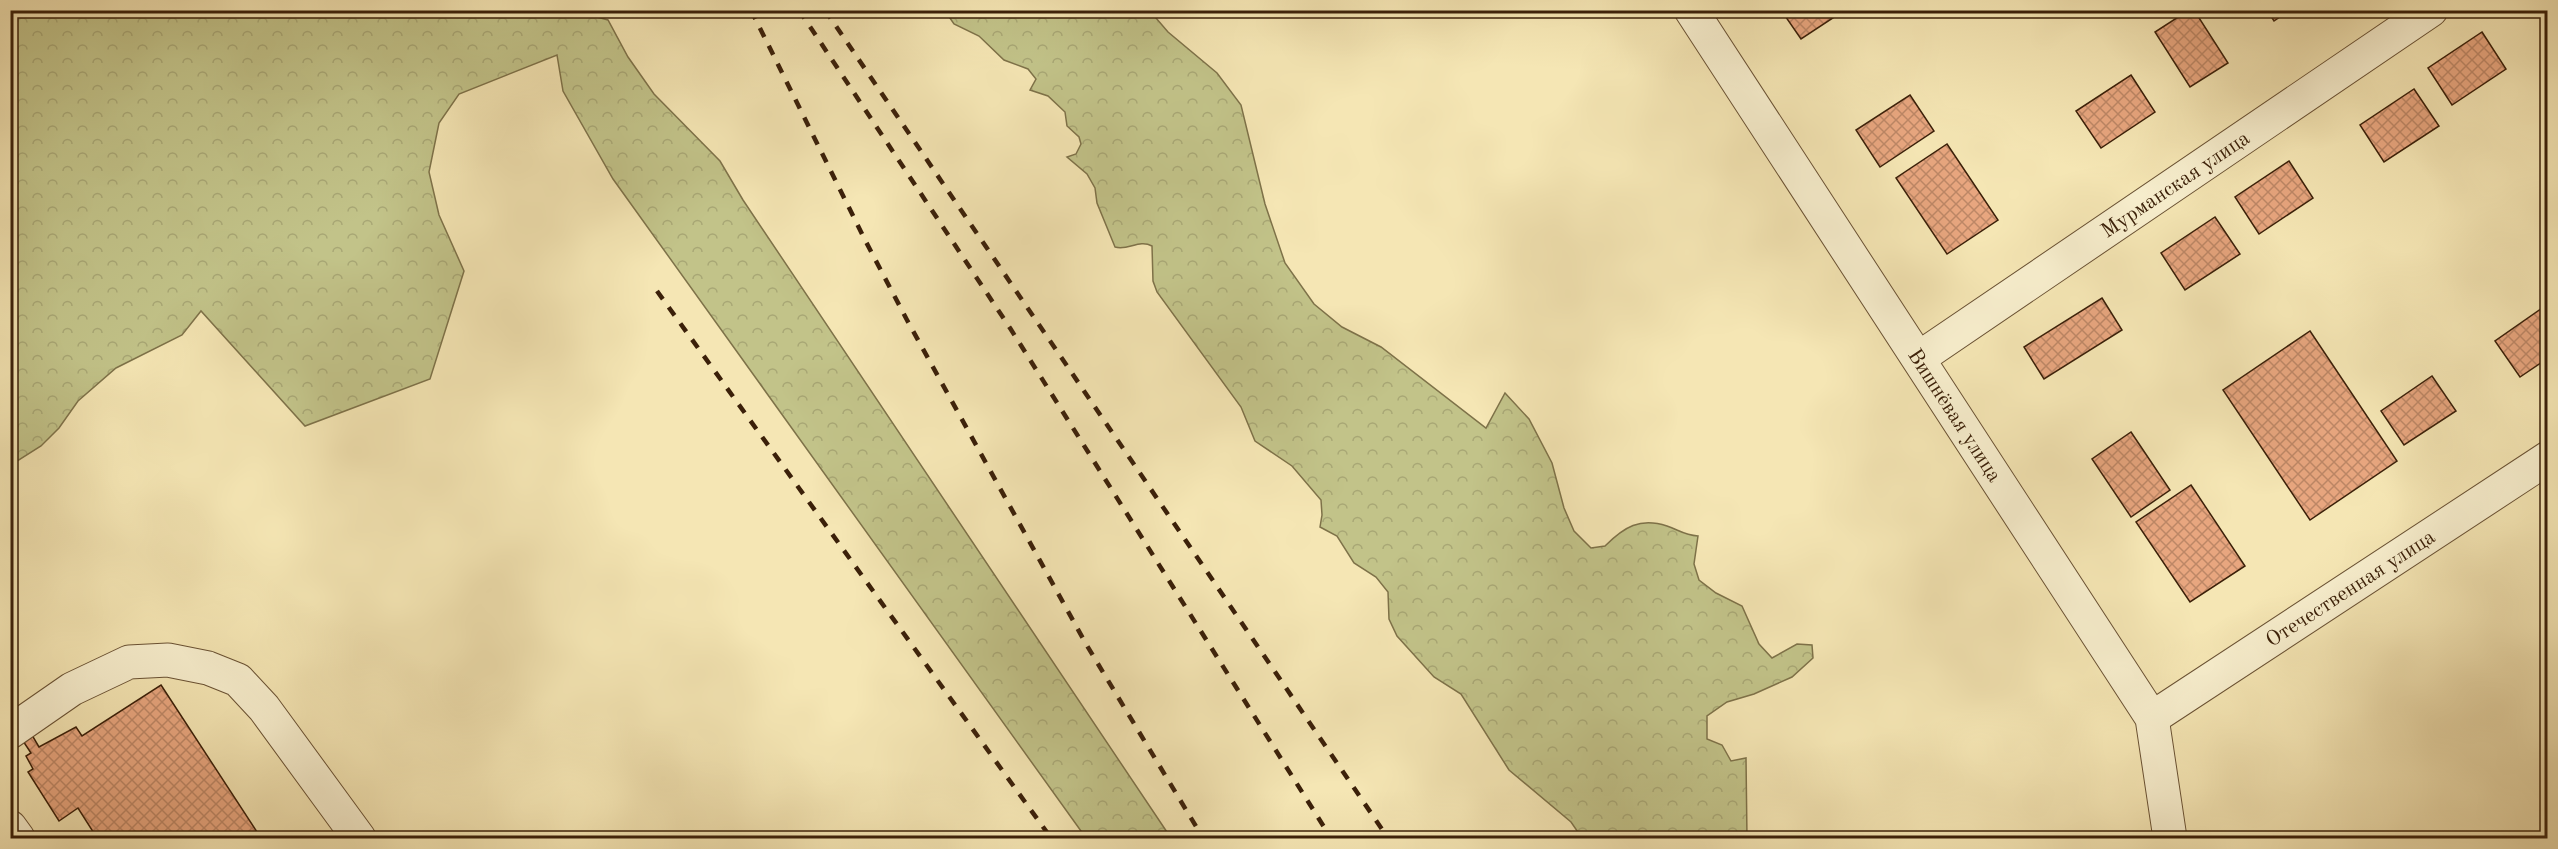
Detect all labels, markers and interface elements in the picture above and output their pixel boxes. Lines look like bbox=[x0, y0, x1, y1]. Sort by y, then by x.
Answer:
street label: Мурманская улица bbox=[2098, 128, 2254, 243]
street label: Вишнёвая улица bbox=[1903, 346, 2004, 486]
street label: Отечественная улица bbox=[2262, 527, 2439, 652]

